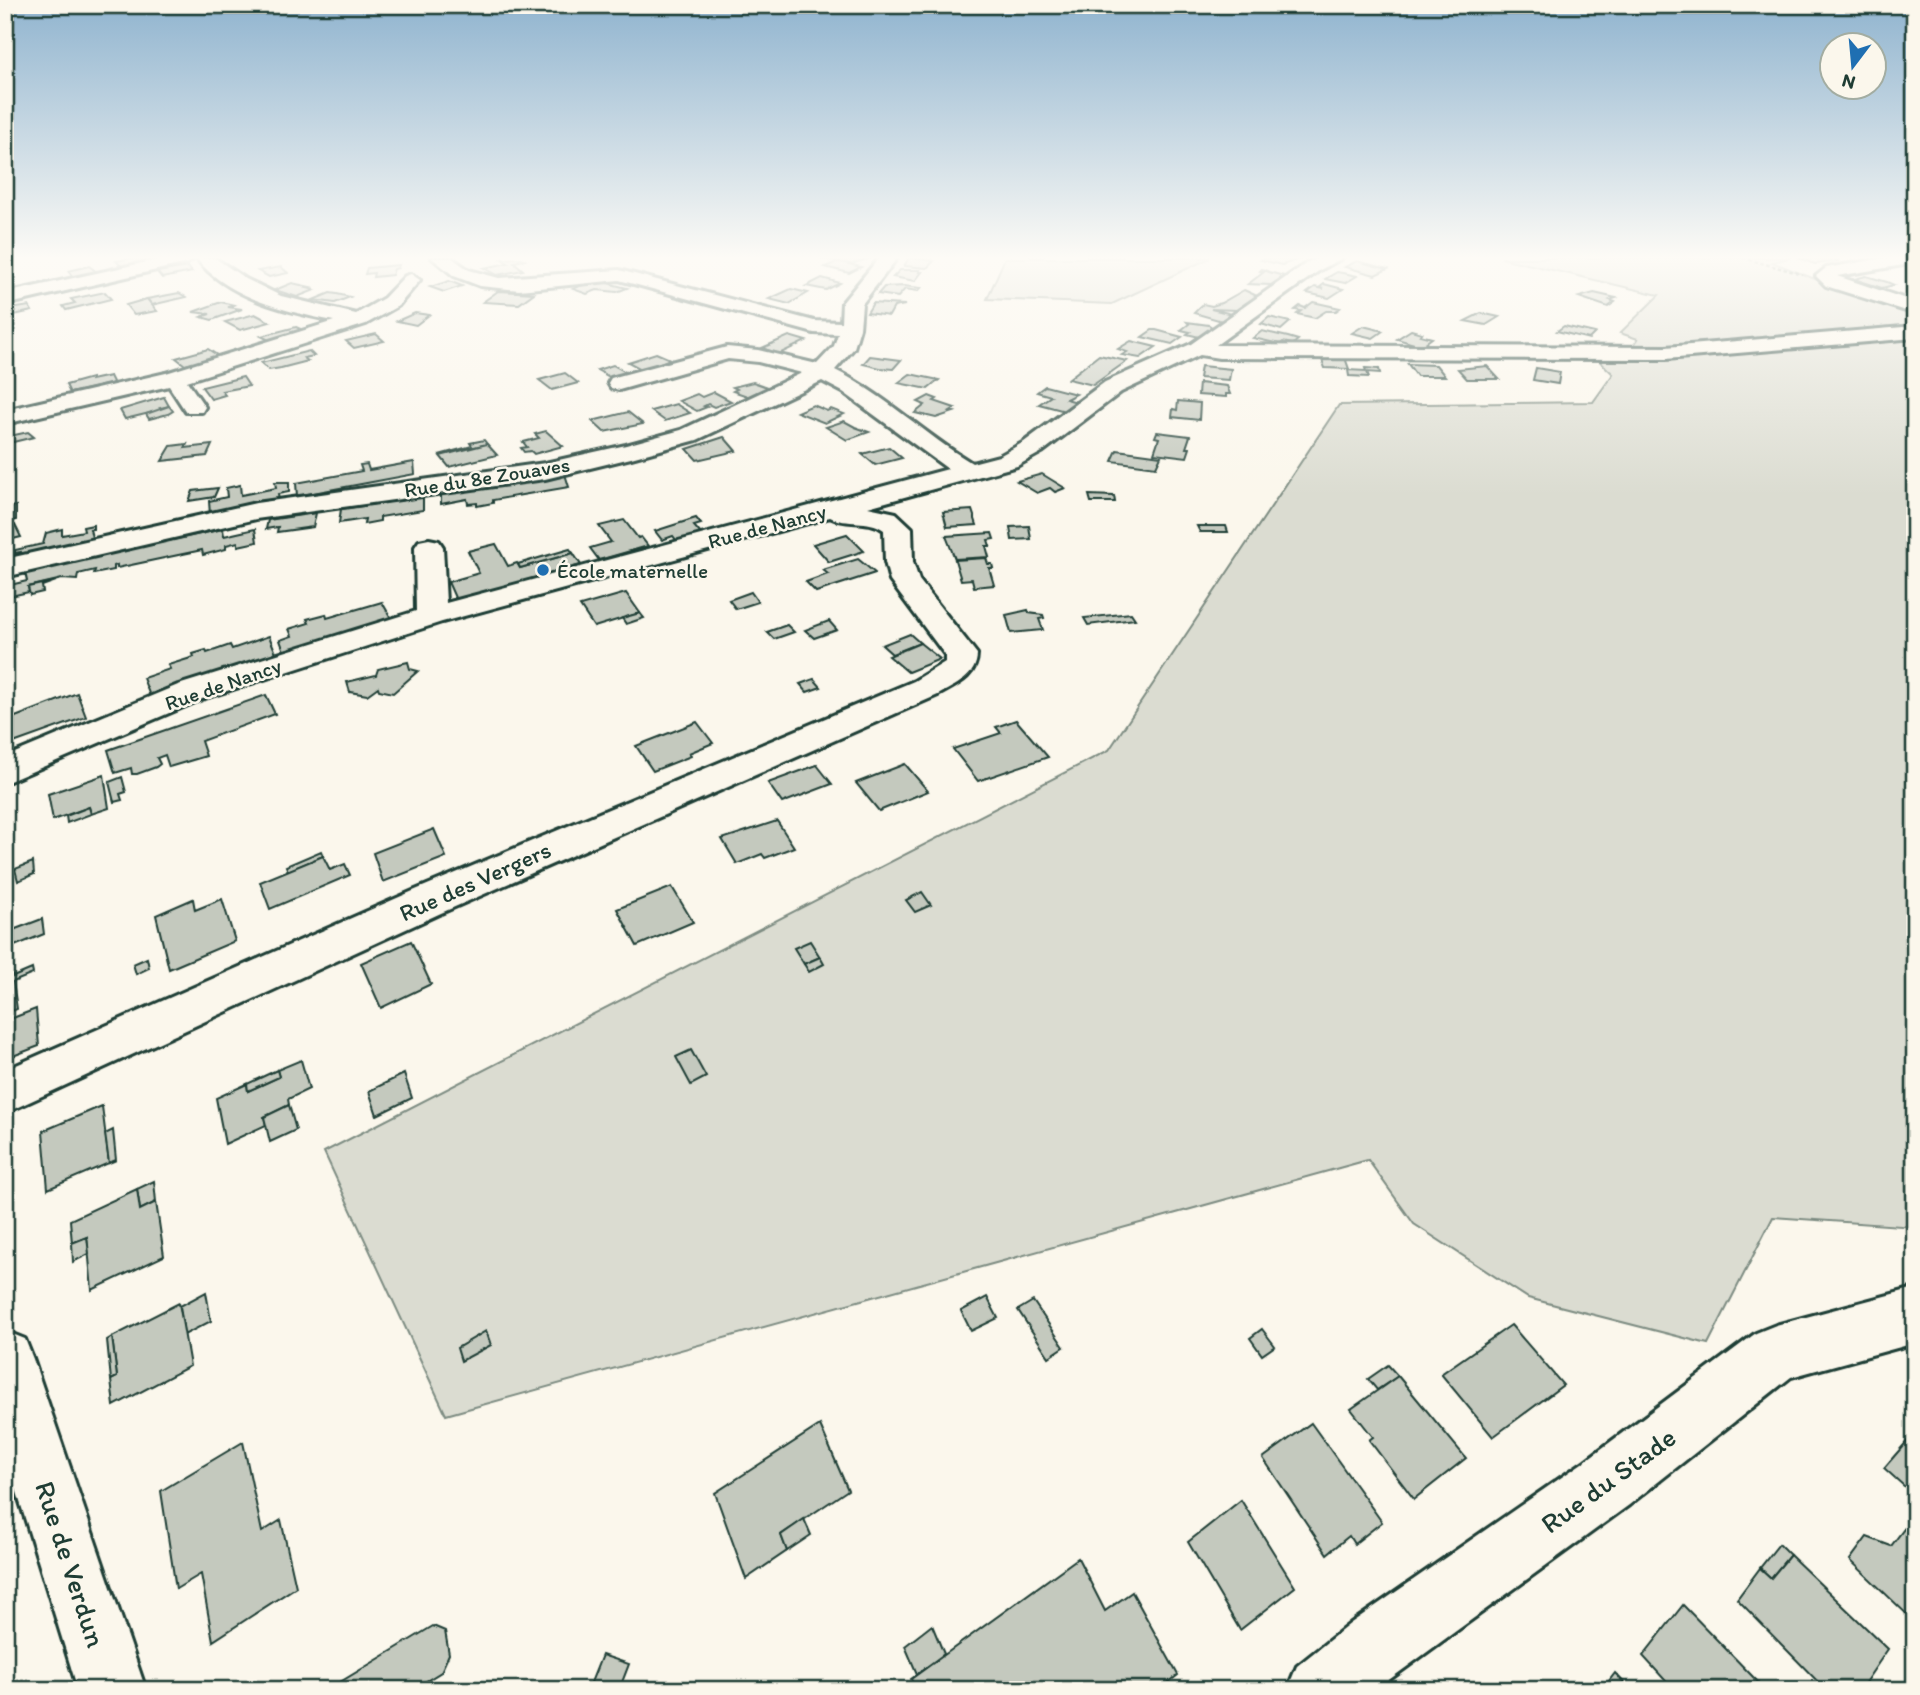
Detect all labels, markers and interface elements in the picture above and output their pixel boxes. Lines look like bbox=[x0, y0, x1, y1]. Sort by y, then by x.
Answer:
north arrow bbox=[1818, 32, 1888, 102]
text: N bbox=[1839, 69, 1858, 95]
street label: Rue du 8e Zouaves bbox=[402, 452, 572, 502]
street label: Rue de Nancy bbox=[705, 498, 829, 554]
place label: École maternelle bbox=[557, 558, 708, 583]
marker: École maternelle bbox=[535, 562, 551, 578]
street label: Rue de Nancy bbox=[162, 652, 285, 716]
street label: Rue des Vergers bbox=[395, 835, 555, 927]
street label: Rue du Stade bbox=[1534, 1420, 1682, 1540]
street label: Rue de Verdun bbox=[28, 1477, 114, 1652]

